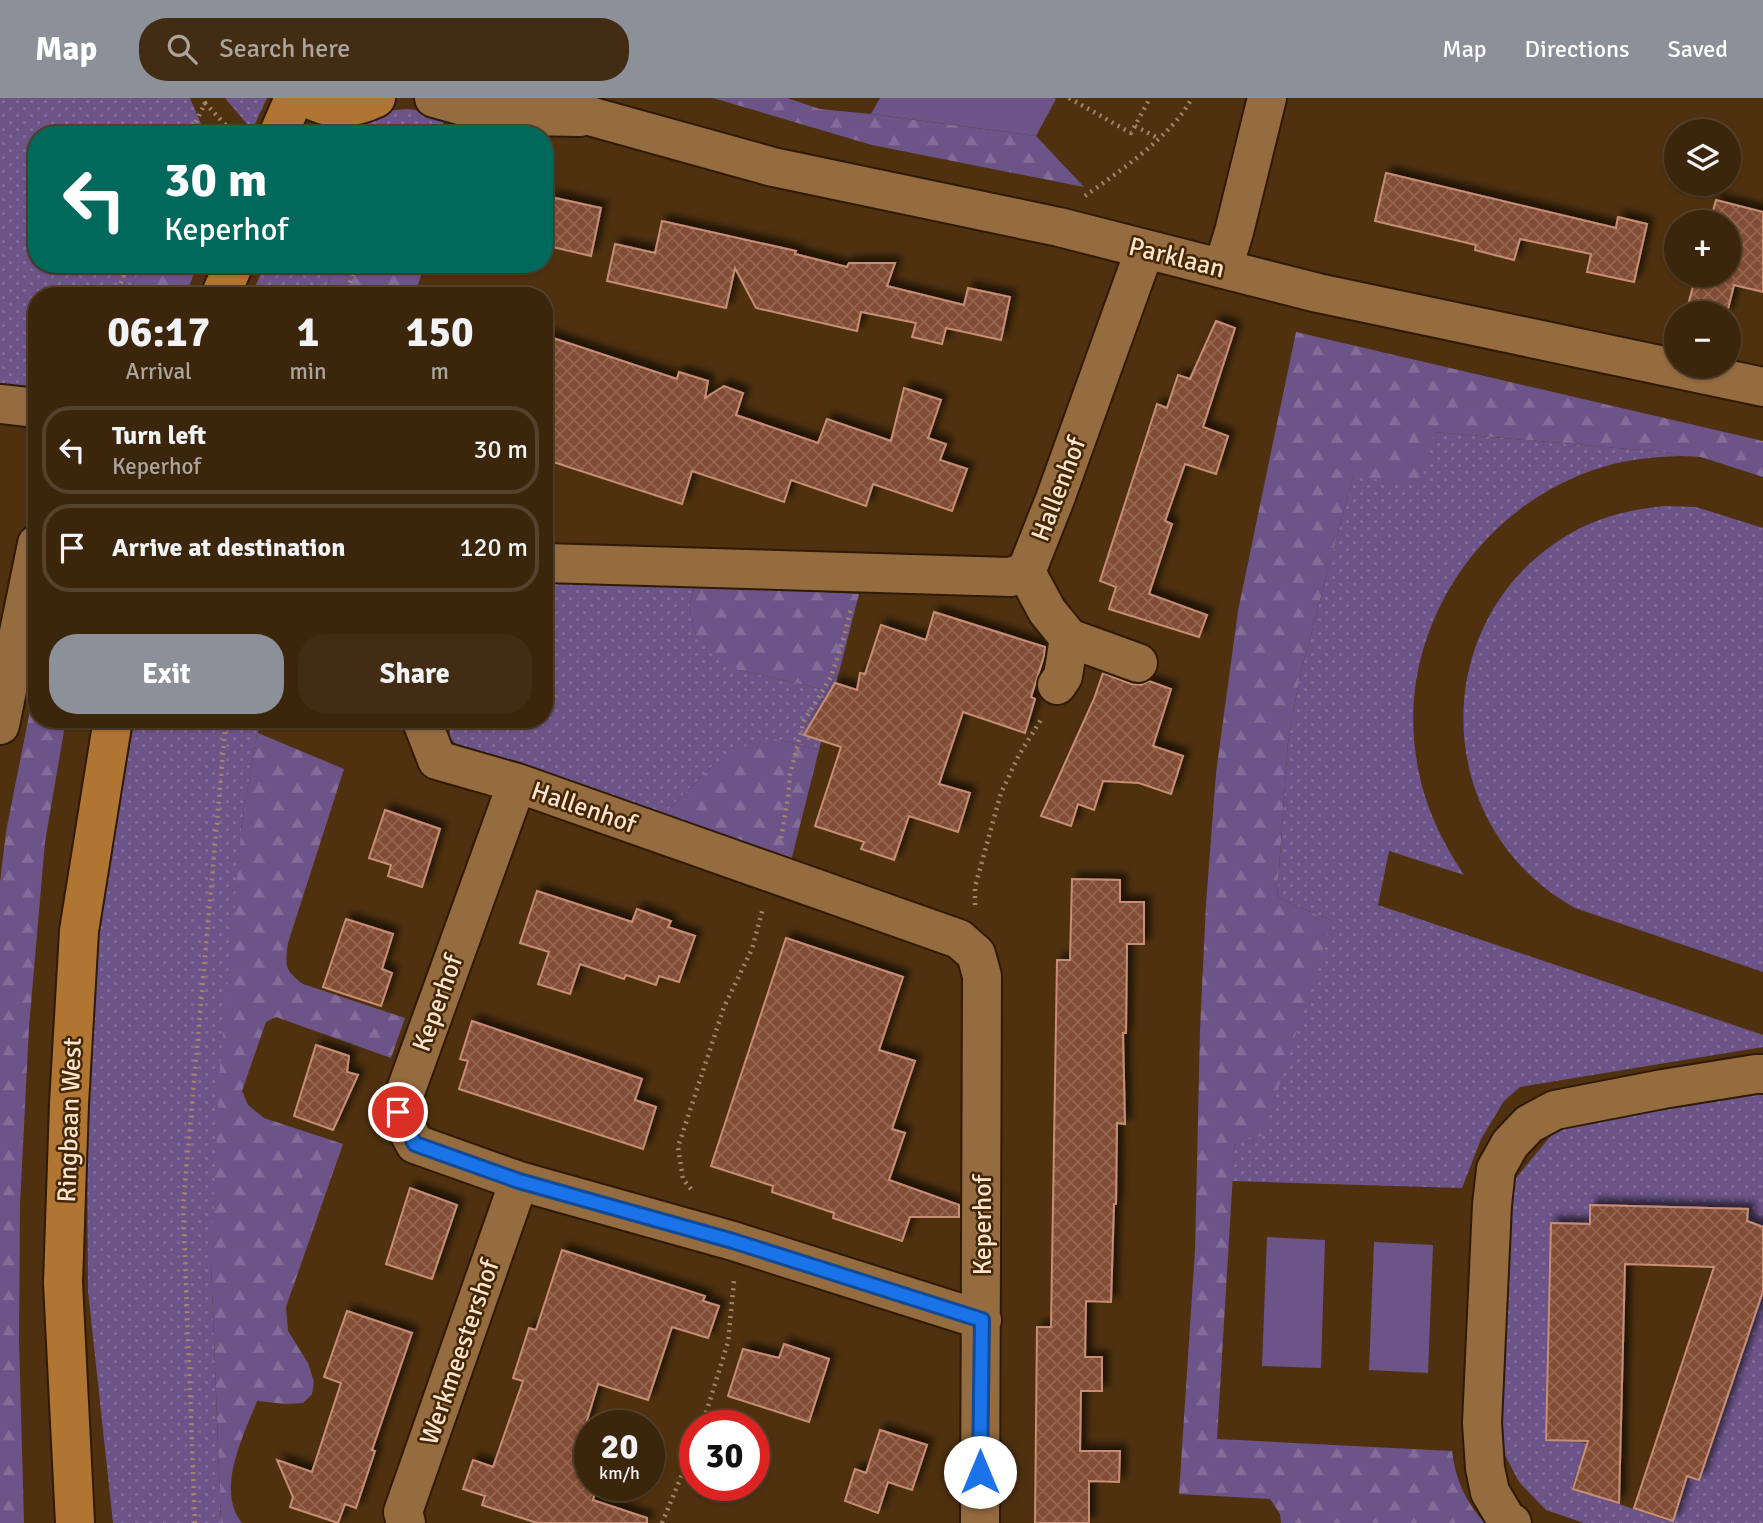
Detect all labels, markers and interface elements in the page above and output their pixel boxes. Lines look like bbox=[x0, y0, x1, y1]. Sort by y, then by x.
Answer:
search box bbox=[139, 18, 629, 81]
text: Map bbox=[35, 29, 97, 70]
icon: search bbox=[163, 30, 201, 68]
text: Search here bbox=[219, 33, 350, 65]
text: Map bbox=[1442, 34, 1487, 64]
text: Directions bbox=[1525, 34, 1630, 64]
text: Saved bbox=[1668, 34, 1728, 64]
map controls bbox=[1664, 119, 1741, 378]
button: layers bbox=[1664, 119, 1741, 196]
text: 30 m bbox=[164, 150, 267, 210]
icon: left bbox=[49, 154, 140, 245]
text: Keperhof bbox=[164, 210, 288, 249]
button: + bbox=[1664, 210, 1741, 287]
street label: Parklaan bbox=[1125, 231, 1228, 285]
button: − bbox=[1664, 301, 1741, 378]
text: 06:17 bbox=[107, 307, 210, 358]
text: 1 bbox=[297, 307, 319, 358]
text: 150 bbox=[406, 307, 474, 358]
text: Arrival bbox=[126, 357, 192, 386]
text: min bbox=[289, 357, 327, 386]
text: m bbox=[431, 357, 449, 386]
text: Turn left bbox=[112, 420, 206, 452]
icon: left bbox=[53, 431, 91, 469]
street label: Hallenhof bbox=[1024, 432, 1094, 546]
text: 30 m bbox=[473, 434, 528, 466]
text: Keperhof bbox=[112, 452, 201, 481]
icon: arrive bbox=[53, 529, 91, 567]
text: Arrive at destination bbox=[112, 532, 345, 564]
text: 120 m bbox=[459, 532, 528, 564]
button: Exit bbox=[49, 634, 284, 714]
button: Share bbox=[298, 634, 532, 714]
street label: Hallenhof bbox=[527, 775, 642, 841]
street label: Keperhof bbox=[406, 949, 471, 1056]
street label: Ringbaan West bbox=[51, 1037, 89, 1203]
pin bbox=[368, 1082, 428, 1142]
icon: arrive bbox=[379, 1093, 417, 1131]
street label: Keperhof bbox=[967, 1173, 999, 1275]
street label: Werkmeestershof bbox=[413, 1254, 507, 1449]
speed limit sign: 30 bbox=[679, 1410, 770, 1501]
text: 20 bbox=[601, 1425, 638, 1468]
position arrow bbox=[943, 1435, 1017, 1509]
text: km/h bbox=[599, 1462, 640, 1484]

